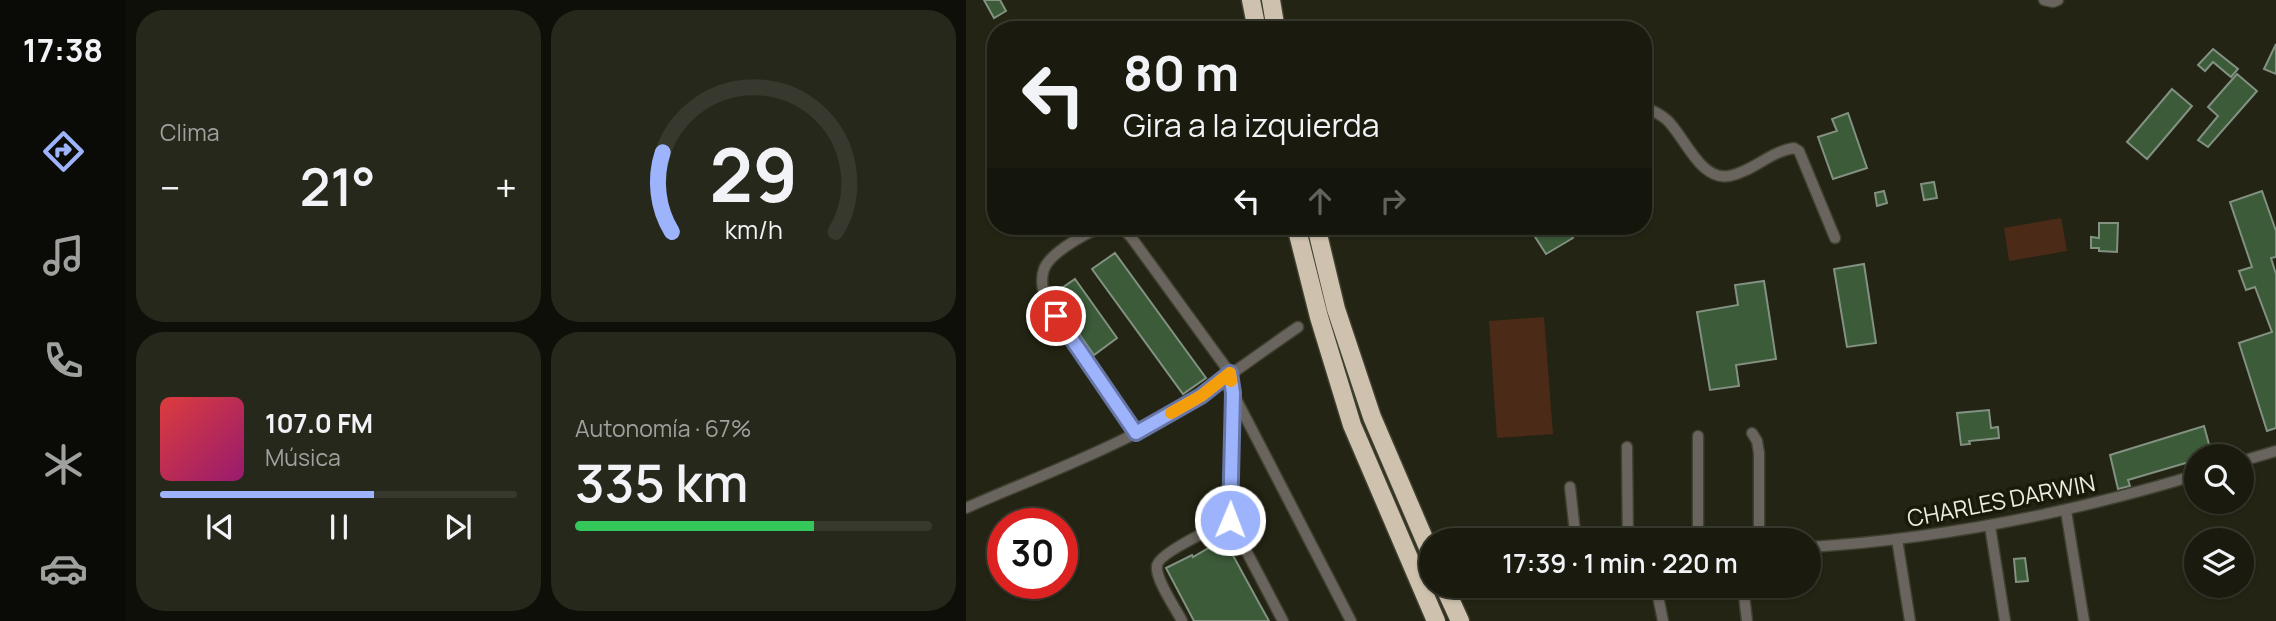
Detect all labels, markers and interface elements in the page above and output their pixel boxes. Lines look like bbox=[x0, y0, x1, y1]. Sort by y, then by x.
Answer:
text: 17:38 bbox=[23, 28, 103, 72]
text: 80 m bbox=[1123, 39, 1239, 106]
icon: left bbox=[1008, 49, 1099, 140]
text: Gira a la izquierda bbox=[1123, 103, 1379, 147]
text: Clima bbox=[160, 116, 219, 148]
text: 29 bbox=[709, 124, 798, 224]
icon: directions bbox=[39, 127, 88, 176]
text: 21° bbox=[300, 151, 376, 222]
text: − bbox=[160, 161, 181, 213]
text: + bbox=[495, 161, 517, 213]
icon: left bbox=[1228, 182, 1266, 220]
icon: ahead bbox=[1301, 182, 1339, 220]
icon: right bbox=[1374, 182, 1412, 220]
text: km/h bbox=[724, 212, 783, 247]
icon: music bbox=[39, 231, 88, 280]
pin bbox=[1026, 286, 1086, 346]
icon: arrive bbox=[1037, 297, 1075, 335]
icon: phone bbox=[39, 336, 88, 385]
text: 107.0 FM bbox=[265, 405, 373, 441]
text: Autonomía · 67% bbox=[575, 412, 751, 444]
icon: climate bbox=[39, 440, 88, 489]
text: Música bbox=[265, 441, 341, 473]
map controls bbox=[2184, 444, 2254, 598]
button: search bbox=[2184, 444, 2254, 514]
text: 335 km bbox=[575, 447, 748, 518]
street label: CHARLES DARWIN bbox=[1904, 466, 2098, 534]
position arrow bbox=[1193, 483, 1267, 557]
icon: previous bbox=[201, 508, 239, 546]
icon: pause bbox=[320, 508, 358, 546]
icon: next bbox=[439, 508, 477, 546]
speed limit sign: 30 bbox=[987, 508, 1078, 599]
button: layers bbox=[2184, 528, 2254, 598]
icon: car bbox=[39, 544, 88, 593]
text: 17:39 · 1 min · 220 m bbox=[1502, 545, 1738, 581]

